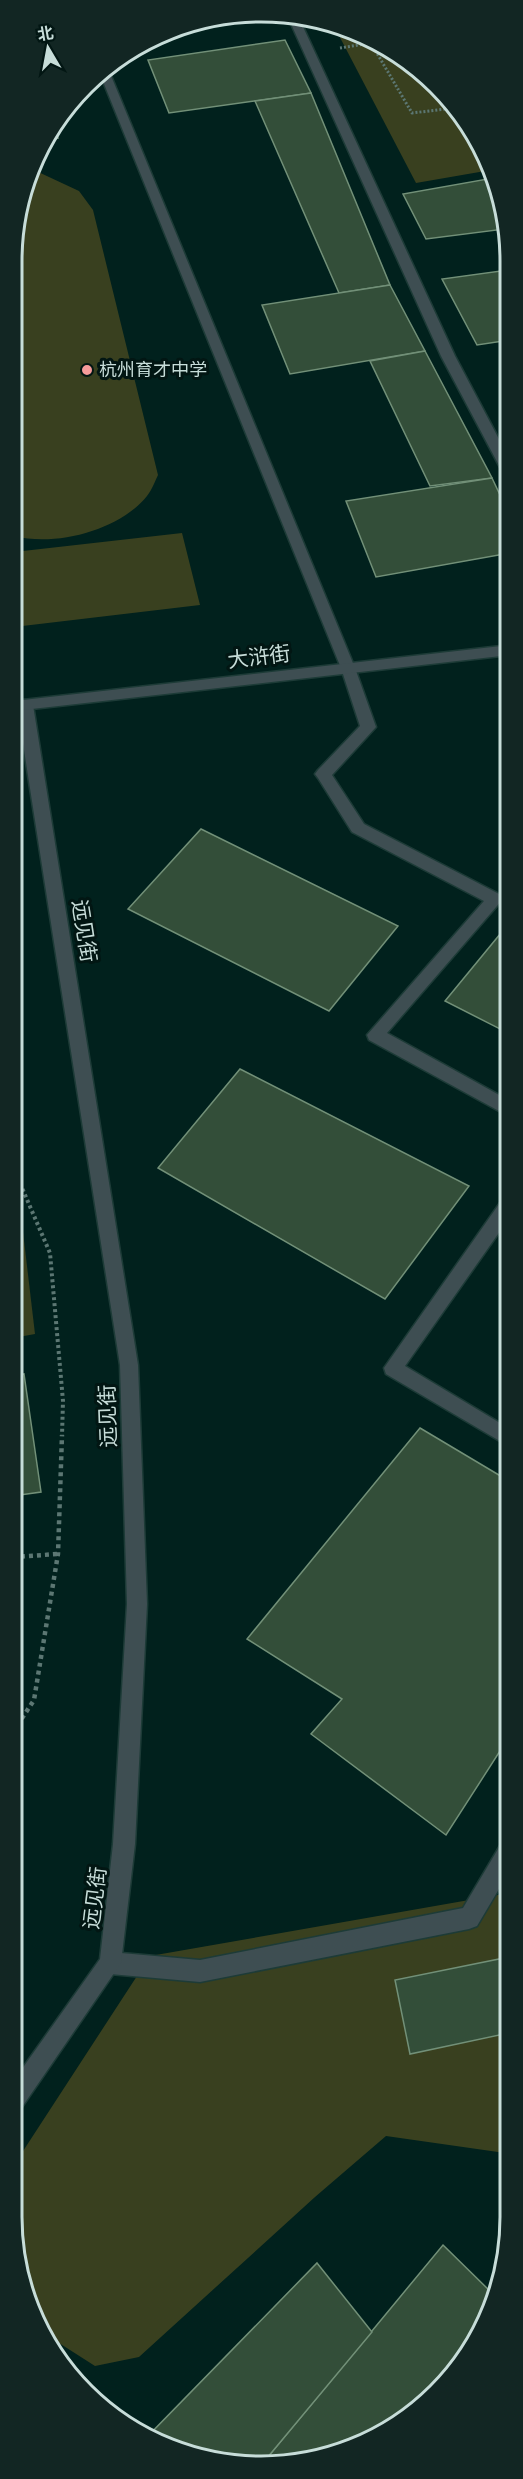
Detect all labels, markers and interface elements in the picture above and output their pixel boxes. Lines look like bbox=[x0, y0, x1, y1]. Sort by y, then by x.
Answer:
north arrow bbox=[18, 18, 78, 78]
text: 北 bbox=[36, 23, 55, 44]
place label: 杭州育才中学 bbox=[99, 359, 207, 380]
marker: 杭州育才中学 bbox=[80, 363, 94, 377]
street label: 大浒街 bbox=[226, 640, 292, 673]
street label: 远见街 bbox=[67, 898, 102, 964]
street label: 远见街 bbox=[94, 1384, 121, 1448]
street label: 远见街 bbox=[78, 1865, 111, 1931]

